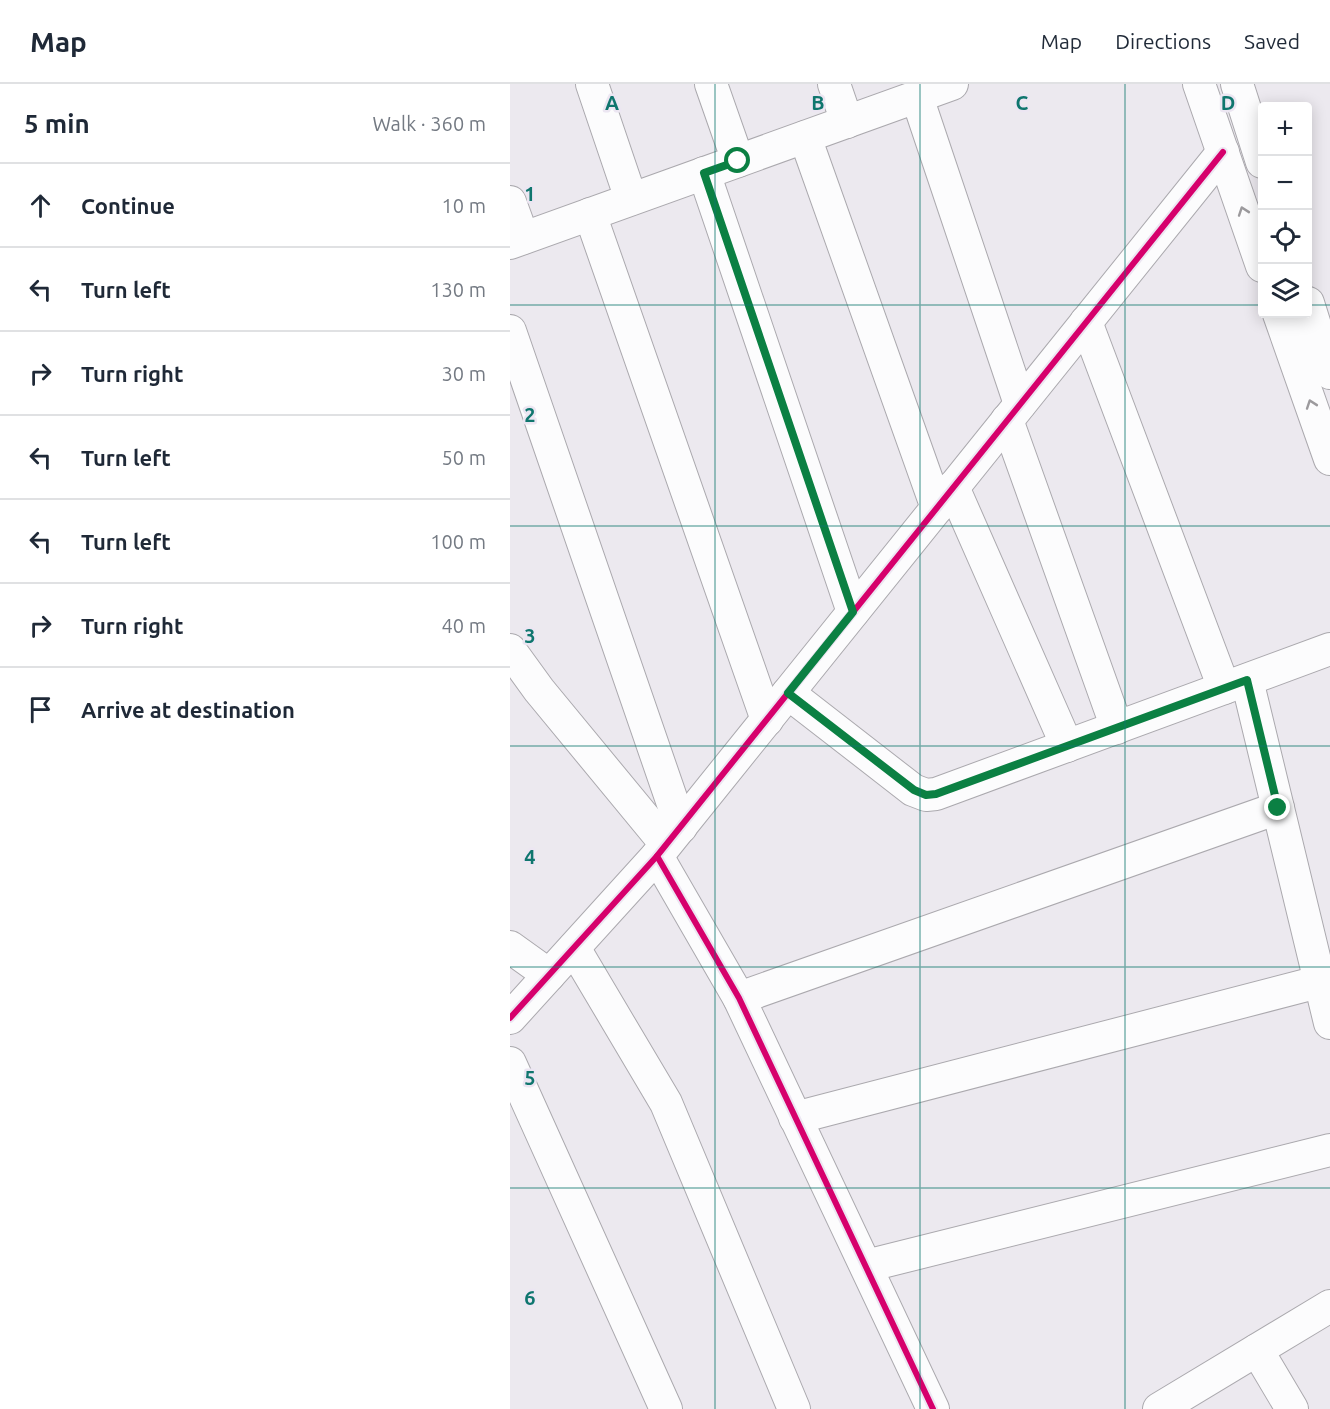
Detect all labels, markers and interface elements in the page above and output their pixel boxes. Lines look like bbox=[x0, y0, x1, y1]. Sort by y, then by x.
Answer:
text: Map bbox=[30, 26, 87, 57]
text: Map bbox=[1041, 29, 1082, 53]
text: Directions bbox=[1115, 29, 1211, 53]
text: Saved bbox=[1244, 29, 1300, 53]
text: A bbox=[605, 91, 619, 114]
text: B bbox=[811, 91, 825, 114]
text: C bbox=[1016, 91, 1029, 114]
text: D bbox=[1221, 91, 1235, 114]
map controls bbox=[1258, 102, 1312, 318]
button: + bbox=[1258, 102, 1312, 156]
text: 5 min bbox=[24, 109, 90, 138]
text: Walk · 360 m bbox=[373, 112, 486, 135]
route start bbox=[724, 147, 750, 173]
button: − bbox=[1258, 156, 1312, 210]
text: 1 bbox=[524, 182, 536, 205]
icon: ahead bbox=[24, 189, 57, 222]
text: Continue bbox=[81, 193, 175, 218]
text: 10 m bbox=[442, 194, 486, 217]
one-way arrow bbox=[1238, 206, 1251, 217]
button: locate bbox=[1258, 210, 1312, 264]
button: layers bbox=[1258, 264, 1312, 318]
icon: left bbox=[24, 273, 57, 306]
text: Turn left bbox=[81, 277, 171, 302]
text: 130 m bbox=[430, 278, 486, 301]
icon: right bbox=[24, 357, 57, 390]
text: Turn right bbox=[81, 361, 183, 386]
text: 30 m bbox=[442, 362, 486, 385]
one-way arrow bbox=[1305, 399, 1318, 410]
text: 2 bbox=[524, 403, 536, 426]
icon: left bbox=[24, 441, 57, 474]
text: Turn left bbox=[81, 445, 171, 470]
text: 50 m bbox=[442, 446, 486, 469]
icon: left bbox=[24, 525, 57, 558]
text: Turn left bbox=[81, 529, 171, 554]
text: 100 m bbox=[430, 530, 486, 553]
icon: right bbox=[24, 609, 57, 642]
text: Turn right bbox=[81, 613, 183, 638]
text: 40 m bbox=[442, 614, 486, 637]
text: 3 bbox=[524, 624, 536, 647]
icon: arrive bbox=[24, 693, 57, 726]
text: Arrive at destination bbox=[81, 697, 295, 722]
route end bbox=[1264, 794, 1290, 820]
text: 4 bbox=[524, 845, 536, 868]
text: 5 bbox=[524, 1066, 536, 1089]
text: 6 bbox=[524, 1286, 536, 1309]

